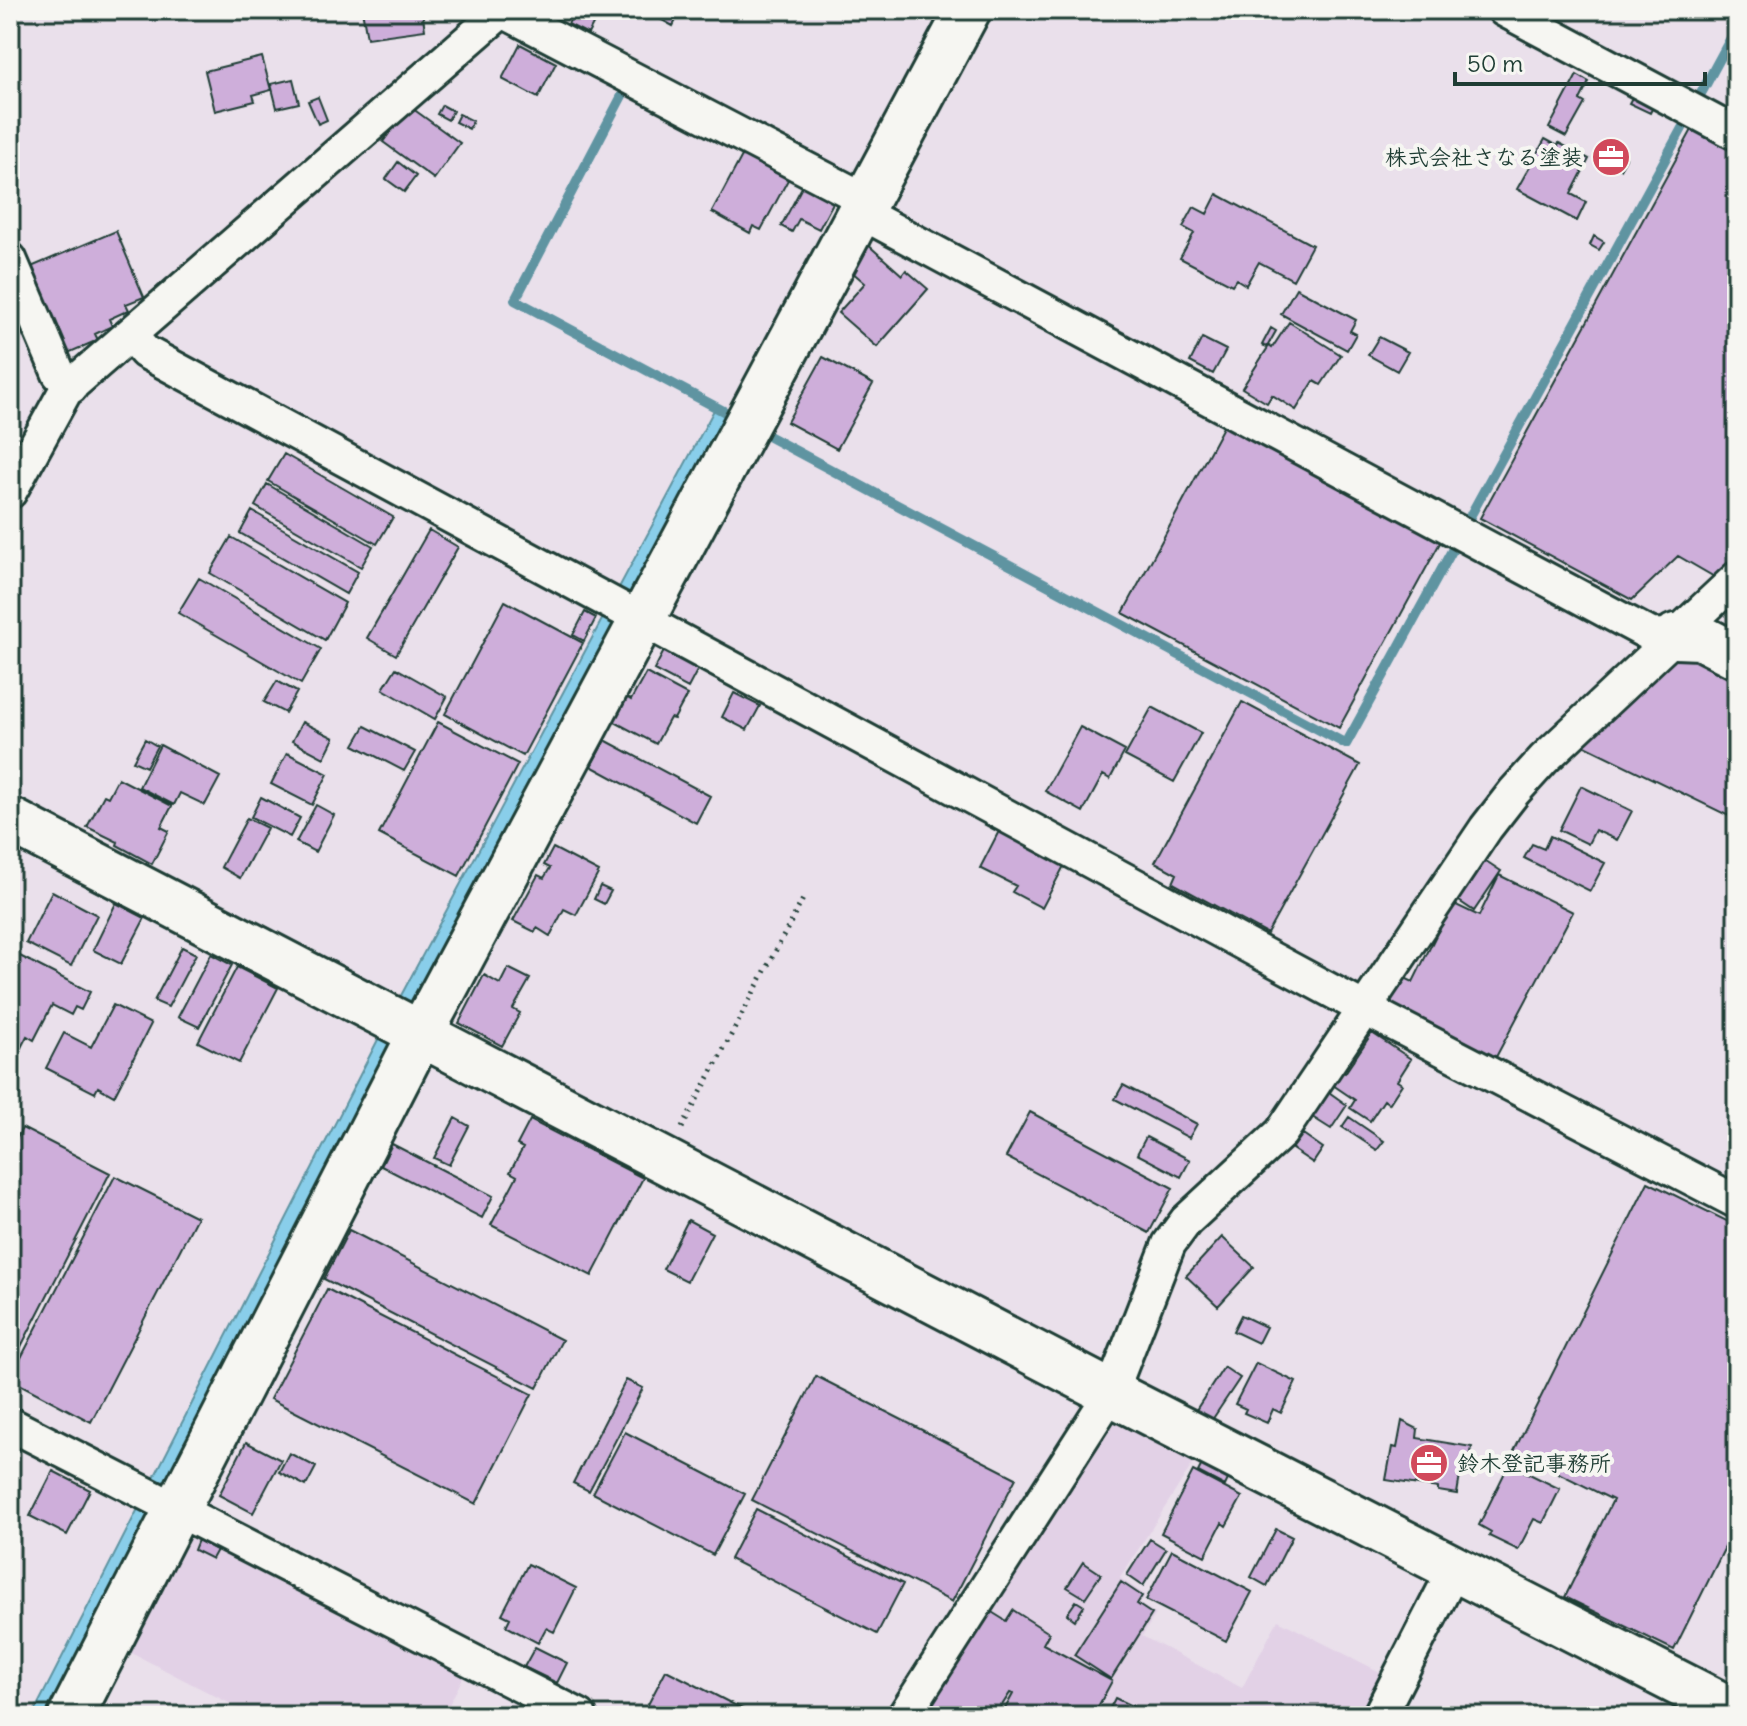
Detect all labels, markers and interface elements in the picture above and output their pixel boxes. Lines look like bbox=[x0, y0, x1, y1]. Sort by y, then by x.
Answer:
scale bar bbox=[1455, 36, 1705, 86]
text: 50 m bbox=[1467, 48, 1523, 78]
office icon: 株式会社さなる塗装 bbox=[1590, 136, 1632, 178]
place label: 株式会社さなる塗装 bbox=[1385, 143, 1583, 171]
office icon: 鈴木登記事務所 bbox=[1408, 1442, 1450, 1484]
place label: 鈴木登記事務所 bbox=[1457, 1449, 1611, 1477]

